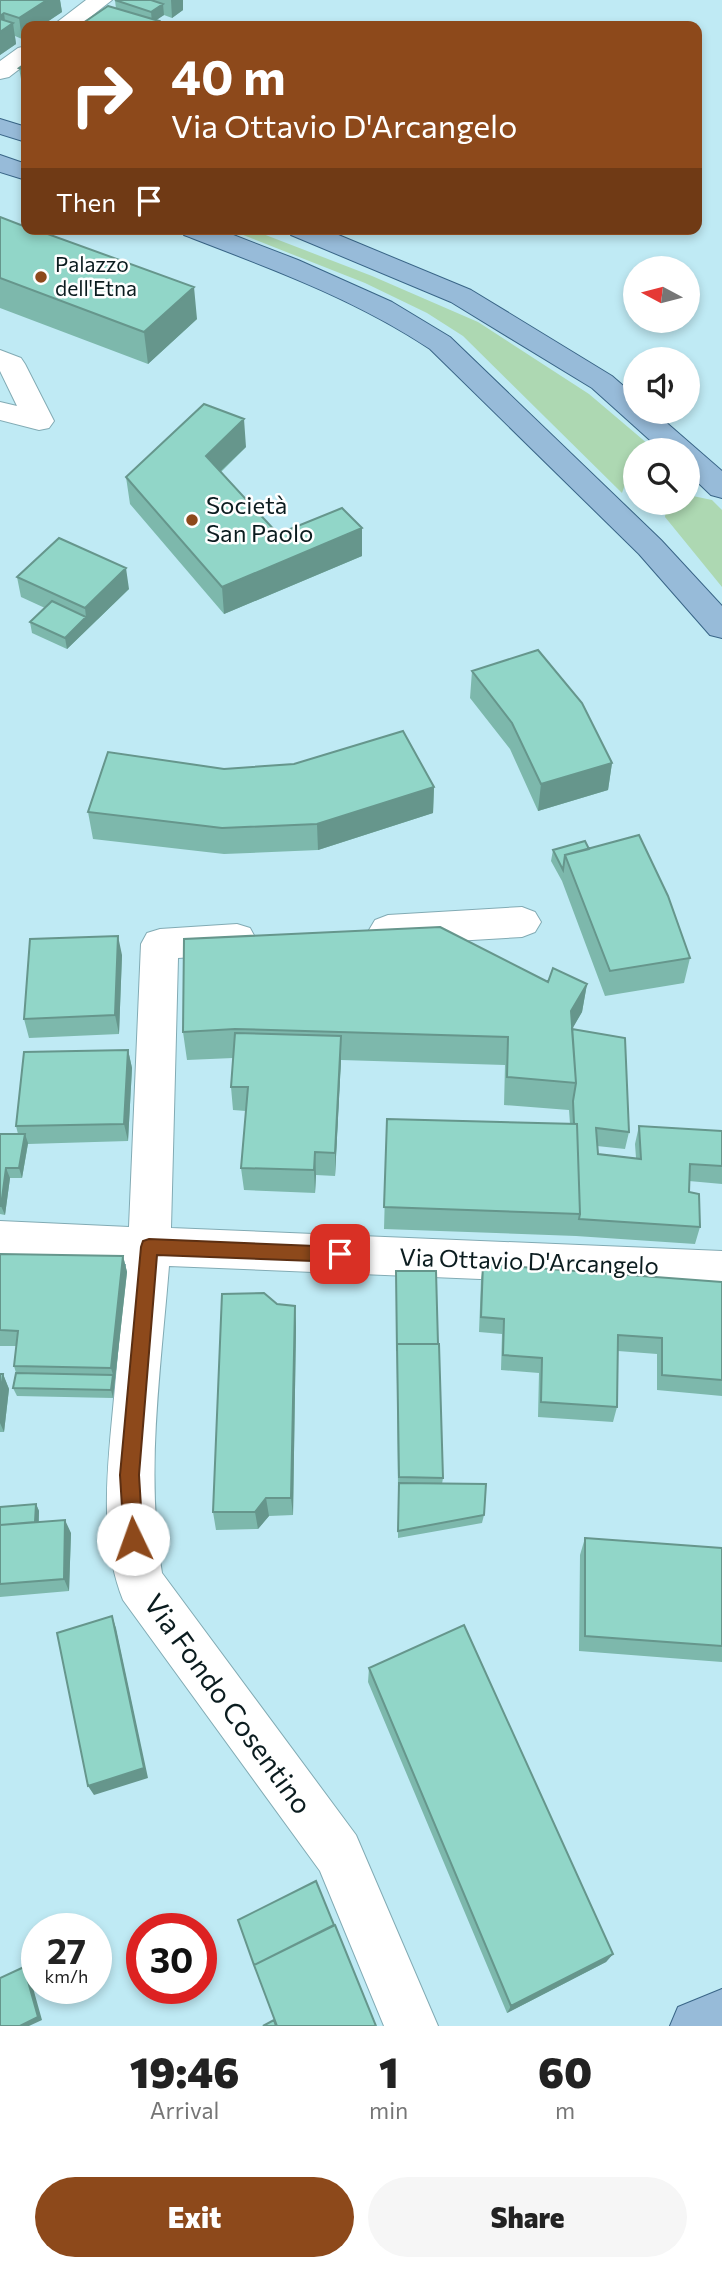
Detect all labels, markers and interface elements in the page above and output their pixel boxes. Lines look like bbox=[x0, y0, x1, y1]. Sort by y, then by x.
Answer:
text: 40 m bbox=[171, 45, 286, 105]
icon: right bbox=[56, 49, 147, 140]
text: Via Ottavio D'Arcangelo bbox=[171, 105, 517, 145]
icon: arrive bbox=[130, 182, 168, 220]
text: Then bbox=[56, 186, 116, 217]
place label: Palazzo dell'Etna bbox=[55, 251, 137, 300]
north arrow bbox=[623, 256, 700, 332]
map controls bbox=[623, 256, 700, 515]
marker: Palazzo dell'Etna bbox=[33, 269, 49, 285]
button: sound bbox=[623, 347, 700, 424]
button: search bbox=[623, 438, 700, 515]
place label: Società San Paolo bbox=[206, 490, 313, 547]
marker: Società San Paolo bbox=[184, 512, 200, 528]
pin bbox=[310, 1224, 370, 1284]
icon: arrive bbox=[321, 1235, 359, 1273]
street label: Via Ottavio D'Arcangelo bbox=[399, 1241, 659, 1280]
position arrow bbox=[96, 1502, 170, 1576]
street label: Via Fondo Cosentino bbox=[138, 1587, 320, 1820]
speed limit sign: 30 bbox=[126, 1913, 217, 2004]
text: 27 bbox=[47, 1928, 86, 1971]
text: km/h bbox=[45, 1965, 88, 1987]
text: 19:46 bbox=[130, 2045, 239, 2097]
text: 1 bbox=[379, 2045, 398, 2097]
text: 60 bbox=[538, 2045, 592, 2097]
text: Arrival bbox=[150, 2096, 219, 2124]
text: min bbox=[369, 2096, 408, 2124]
text: m bbox=[555, 2096, 575, 2124]
button: Exit bbox=[35, 2177, 354, 2257]
button: Share bbox=[368, 2177, 687, 2257]

